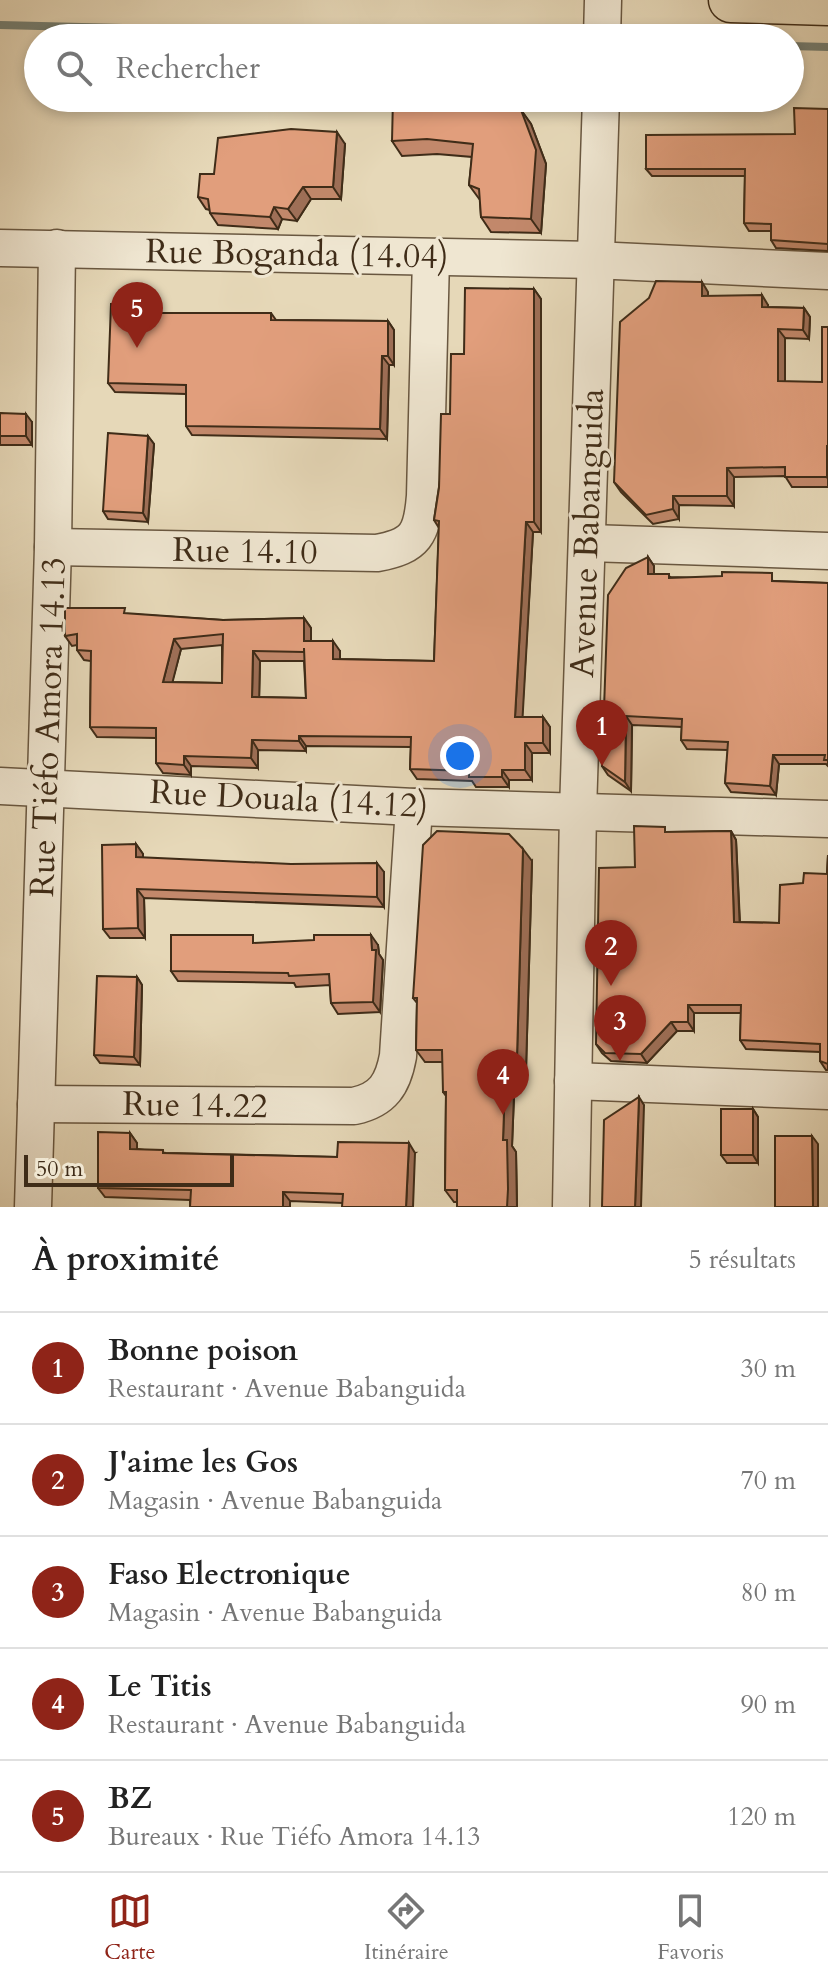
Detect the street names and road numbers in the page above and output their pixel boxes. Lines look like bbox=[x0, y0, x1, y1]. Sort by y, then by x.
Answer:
street label: Rue Boganda (14.04) bbox=[145, 228, 449, 280]
street label: Avenue Babanguida bbox=[559, 387, 615, 678]
street label: Rue 14.10 bbox=[172, 527, 318, 575]
street label: Rue Tiéfo Amora 14.13 bbox=[19, 556, 77, 898]
street label: Rue Douala (14.12) bbox=[149, 769, 429, 829]
street label: Rue 14.22 bbox=[122, 1081, 268, 1129]

